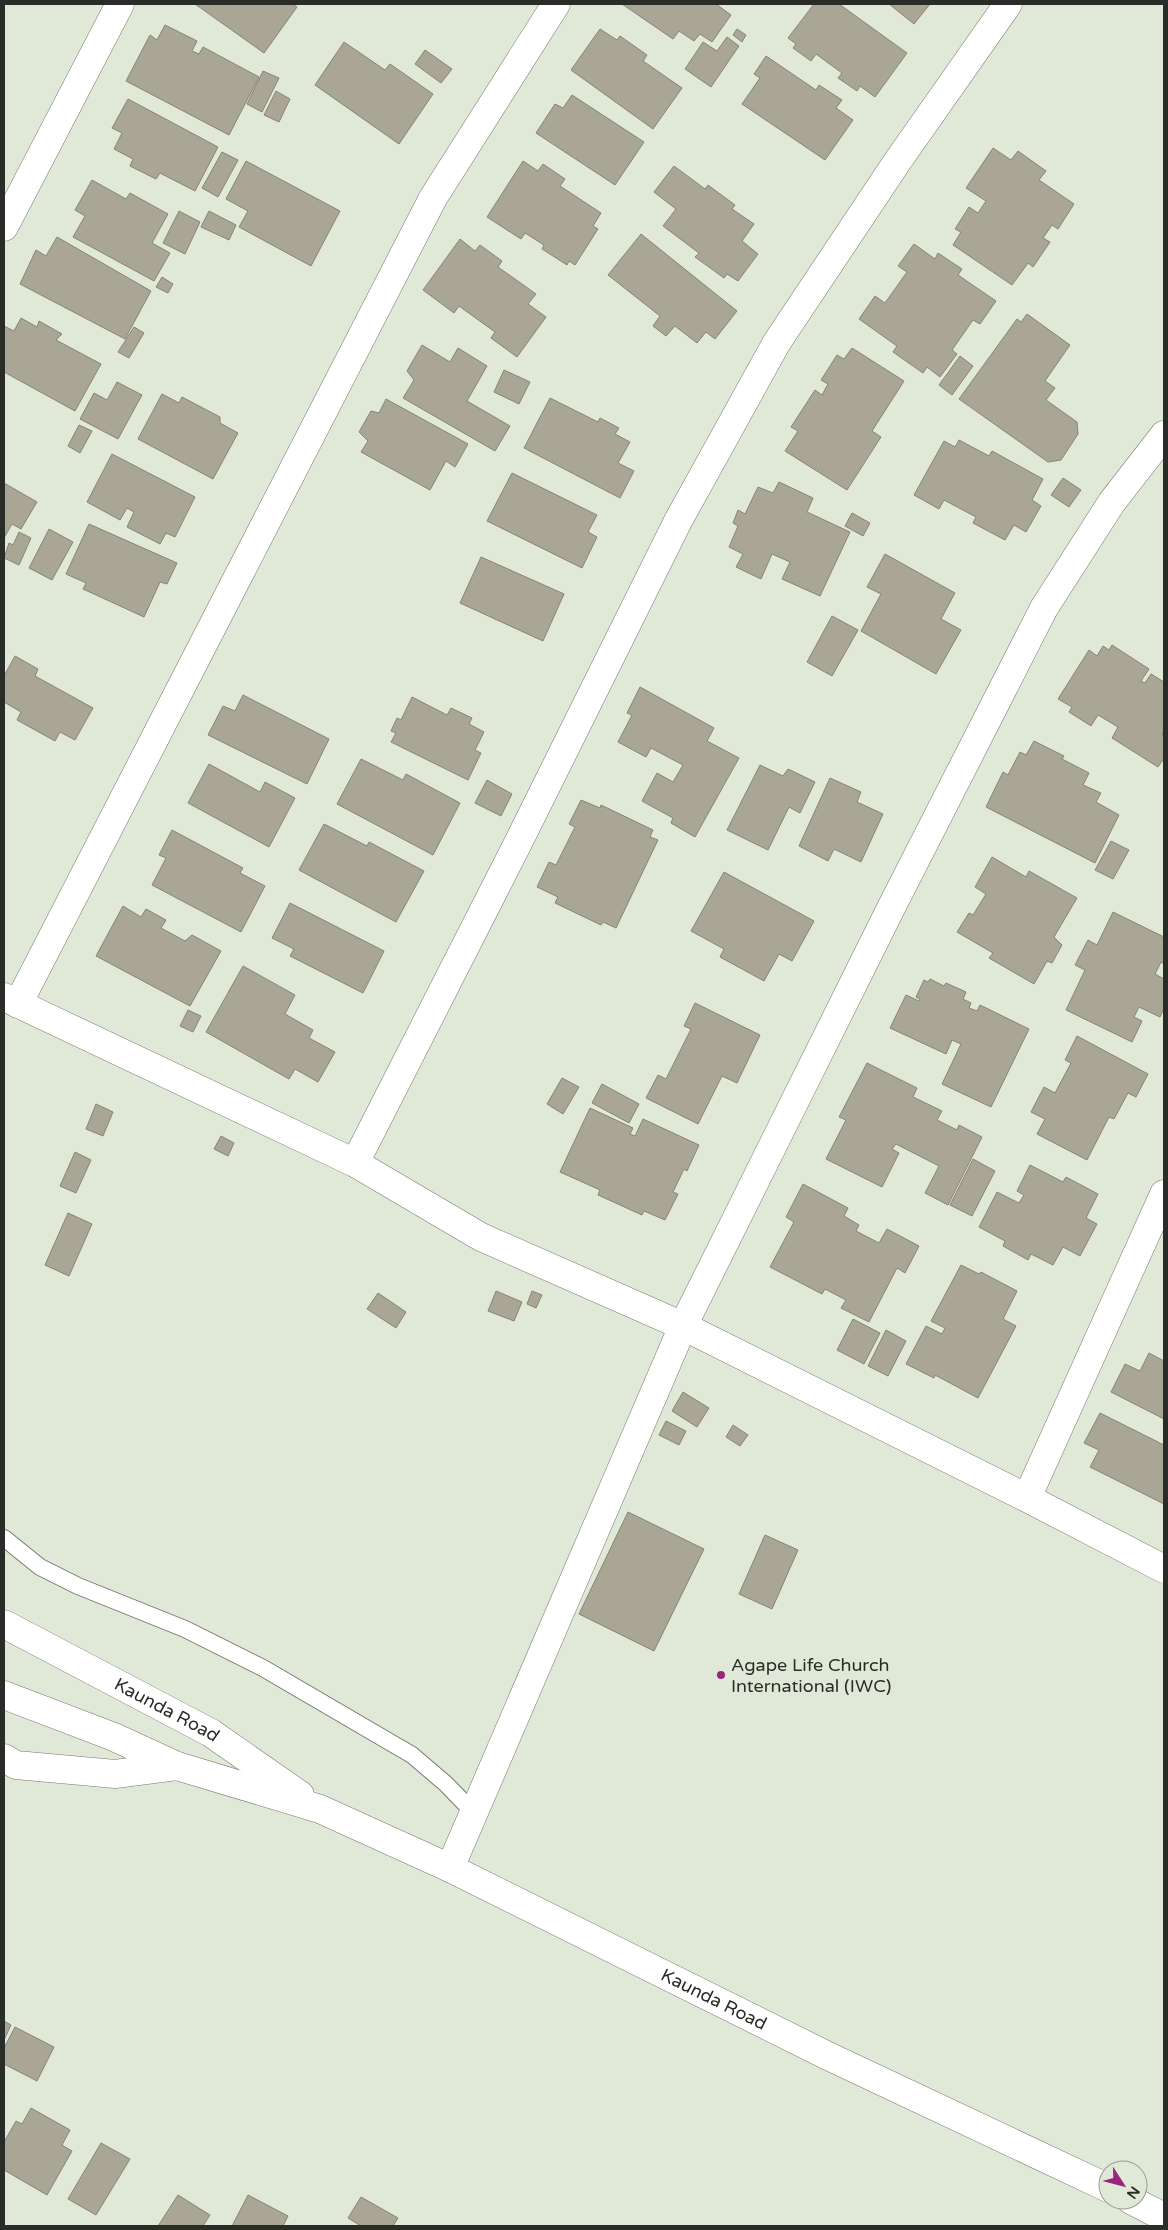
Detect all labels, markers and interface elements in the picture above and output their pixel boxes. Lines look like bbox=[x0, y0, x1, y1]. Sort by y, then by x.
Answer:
place label: Agape Life Church International (IWC) bbox=[731, 1654, 891, 1697]
marker: Agape Life Church International (IWC) bbox=[715, 1669, 727, 1681]
street label: Kaunda Road bbox=[111, 1673, 224, 1746]
street label: Kaunda Road bbox=[657, 1964, 771, 2035]
north arrow bbox=[1098, 2160, 1148, 2210]
text: N bbox=[1123, 2183, 1143, 2202]

